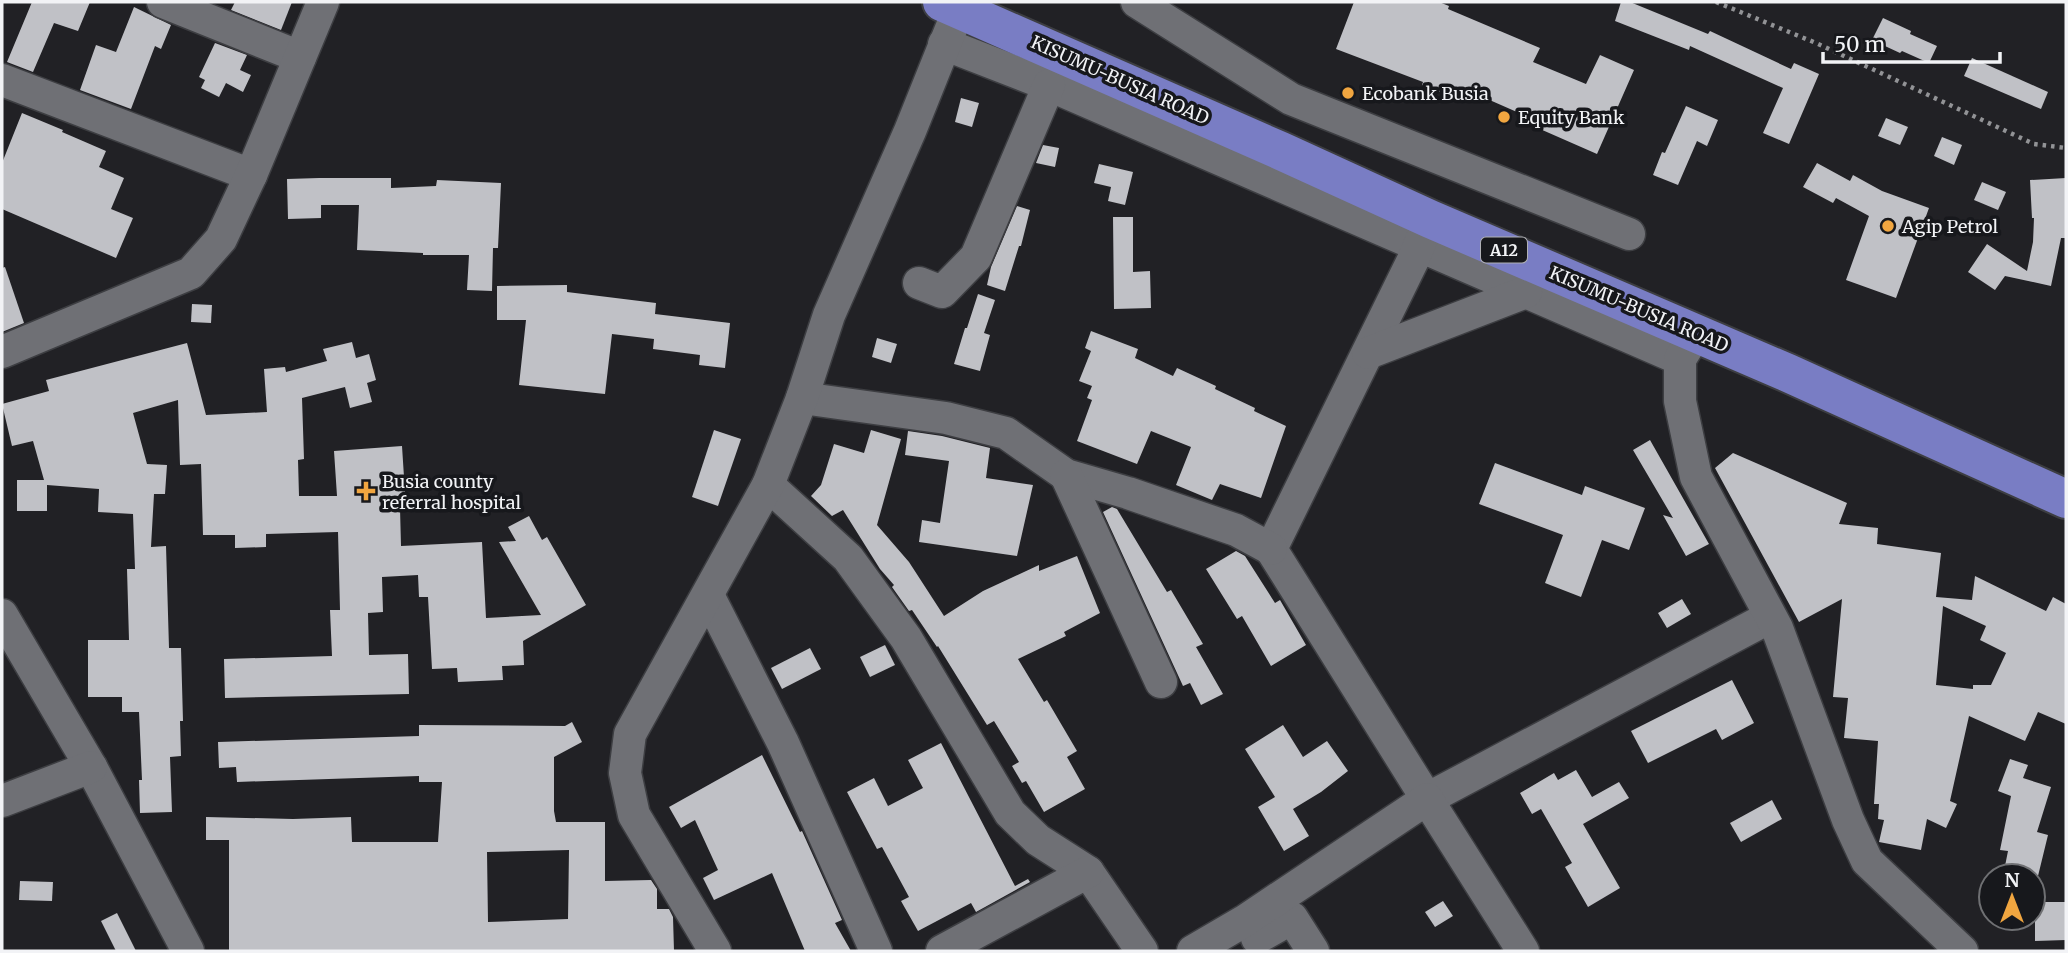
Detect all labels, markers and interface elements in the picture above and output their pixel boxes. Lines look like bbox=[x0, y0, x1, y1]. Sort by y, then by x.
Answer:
scale bar bbox=[1823, 21, 2000, 65]
street label: KISUMU-BUSIA ROAD bbox=[1027, 30, 1213, 130]
text: 50 m bbox=[1834, 31, 1885, 58]
place label: Ecobank Busia bbox=[1362, 82, 1489, 105]
marker: Ecobank Busia bbox=[1340, 85, 1356, 101]
place label: Equity Bank bbox=[1518, 106, 1625, 129]
marker: Equity Bank bbox=[1496, 109, 1512, 125]
place label: Agip Petrol bbox=[1901, 215, 1998, 238]
marker: Agip Petrol bbox=[1880, 218, 1896, 234]
road number: A12 bbox=[1481, 238, 1527, 262]
street label: KISUMU-BUSIA ROAD bbox=[1546, 261, 1732, 357]
place label: Busia county referral hospital bbox=[382, 470, 521, 514]
marker: Busia county referral hospital bbox=[356, 481, 376, 501]
north arrow bbox=[1977, 862, 2047, 932]
text: N bbox=[2004, 868, 2020, 892]

